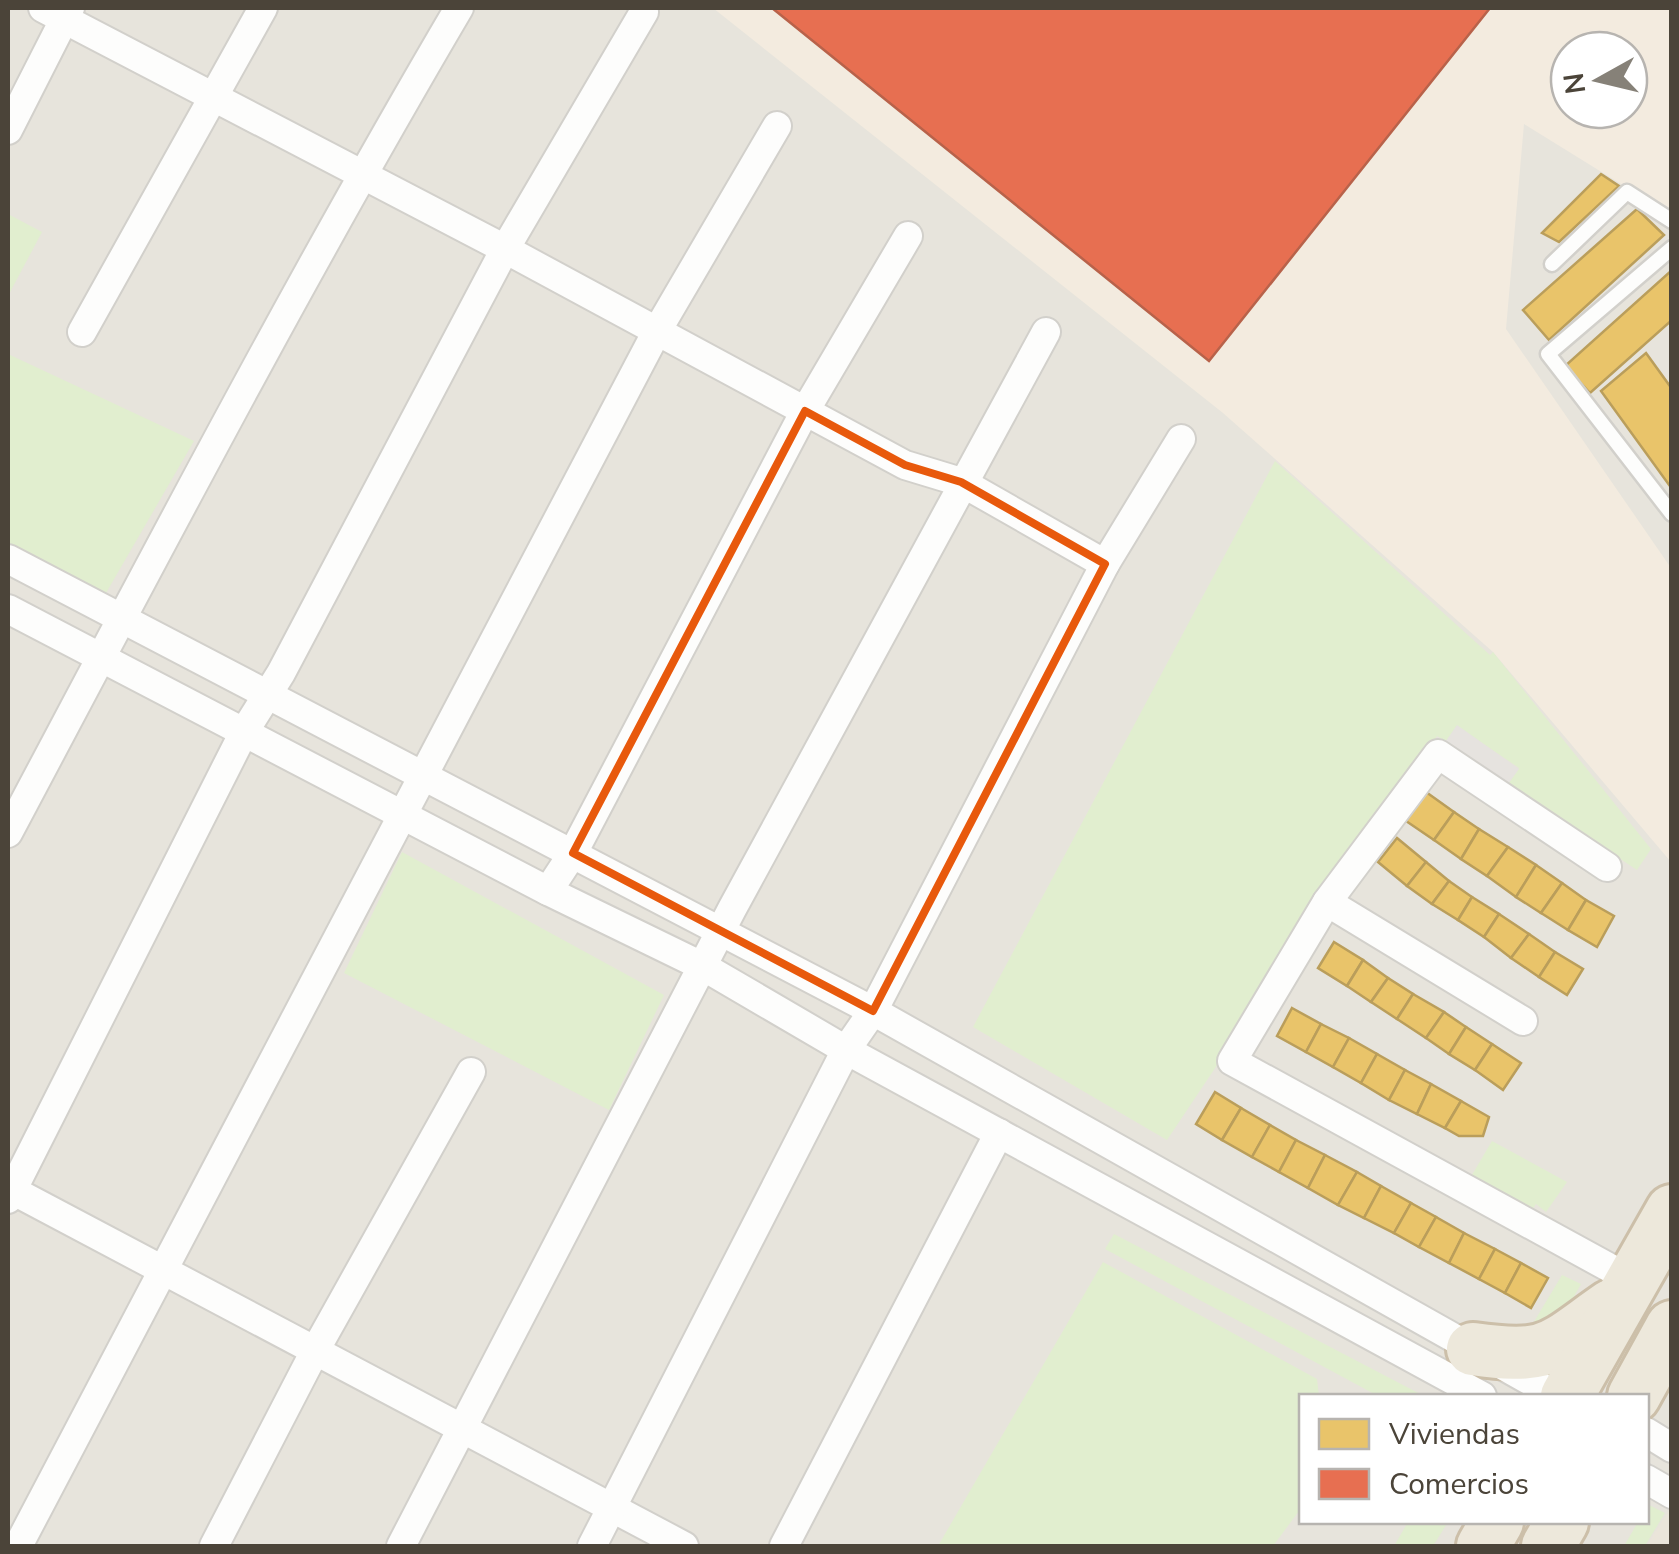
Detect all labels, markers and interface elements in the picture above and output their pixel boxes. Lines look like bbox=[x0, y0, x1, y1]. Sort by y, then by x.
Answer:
north arrow bbox=[1549, 30, 1649, 130]
text: N bbox=[1555, 70, 1596, 96]
legend bbox=[1299, 1394, 1649, 1524]
text: Viviendas bbox=[1388, 1414, 1520, 1455]
text: Comercios bbox=[1389, 1464, 1529, 1505]

